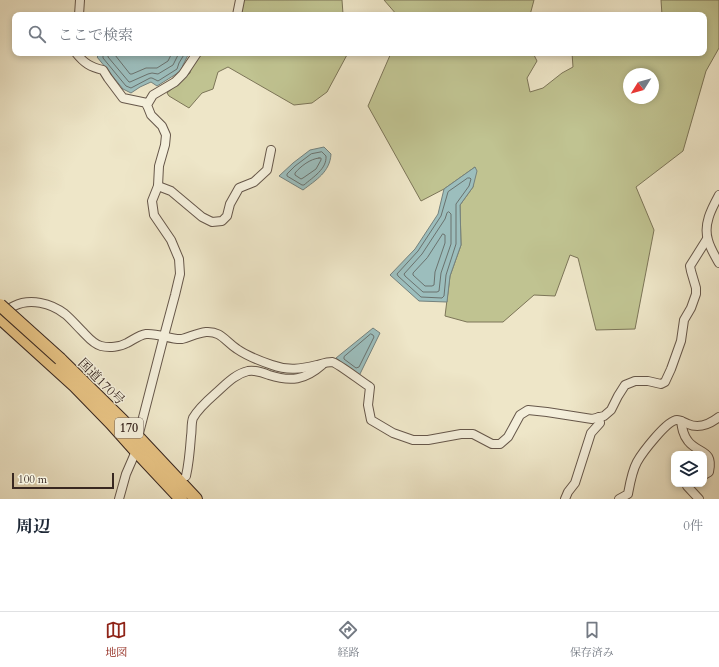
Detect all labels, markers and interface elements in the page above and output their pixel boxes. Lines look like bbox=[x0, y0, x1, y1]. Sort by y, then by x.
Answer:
search box bbox=[12, 12, 707, 56]
icon: search bbox=[26, 23, 48, 45]
text: ここで検索 bbox=[58, 25, 133, 45]
north arrow bbox=[623, 68, 659, 104]
street label: 国道170号 bbox=[74, 354, 129, 409]
road number: 170 bbox=[115, 418, 143, 438]
map controls bbox=[671, 451, 707, 487]
button: layers bbox=[671, 451, 707, 487]
scale bar bbox=[12, 471, 114, 490]
text: 100 m bbox=[18, 472, 47, 487]
text: 周辺 bbox=[16, 515, 50, 538]
text: 0件 bbox=[683, 517, 703, 535]
tab: 地図 bbox=[105, 619, 127, 660]
tab: 経路 bbox=[337, 619, 359, 660]
tab: 保存済み bbox=[570, 619, 614, 660]

